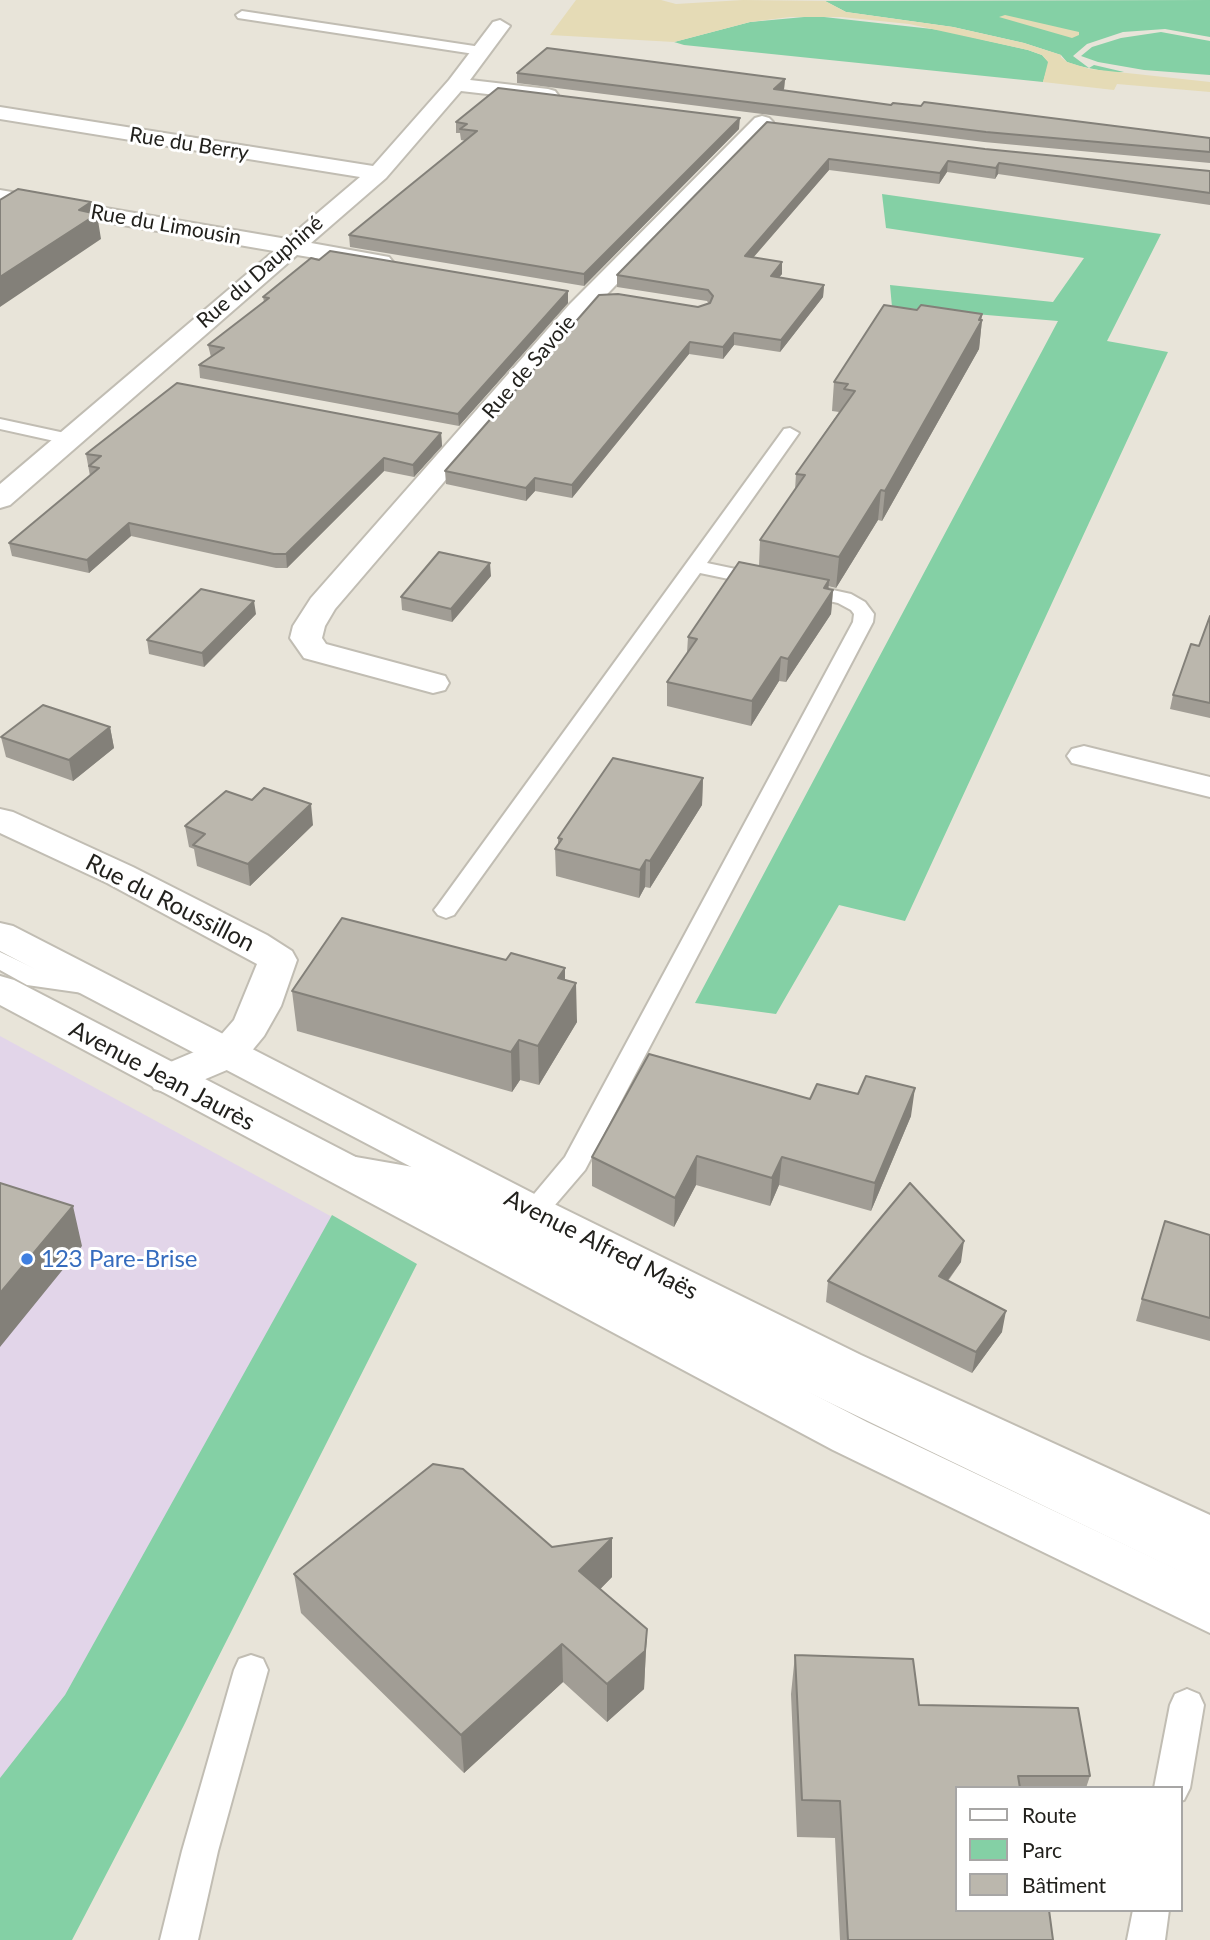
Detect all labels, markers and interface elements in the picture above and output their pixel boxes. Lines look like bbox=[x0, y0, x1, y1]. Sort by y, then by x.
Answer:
street label: Rue du Berry bbox=[128, 122, 250, 166]
street label: Rue du Limousin bbox=[89, 199, 243, 251]
street label: Rue du Dauphiné bbox=[192, 210, 328, 334]
street label: Rue de Savoie bbox=[477, 310, 581, 424]
street label: Rue du Roussillon bbox=[81, 848, 259, 958]
street label: Avenue Jean Jaurès bbox=[64, 1015, 260, 1137]
street label: Avenue Alfred Maës bbox=[499, 1184, 703, 1306]
place label: 123 Pare-Brise bbox=[41, 1245, 198, 1273]
marker: 123 Pare-Brise bbox=[19, 1251, 35, 1267]
legend bbox=[954, 1786, 1182, 1912]
text: Route bbox=[1022, 1802, 1077, 1827]
text: Parc bbox=[1022, 1837, 1062, 1862]
text: Bâtiment bbox=[1022, 1872, 1106, 1897]

